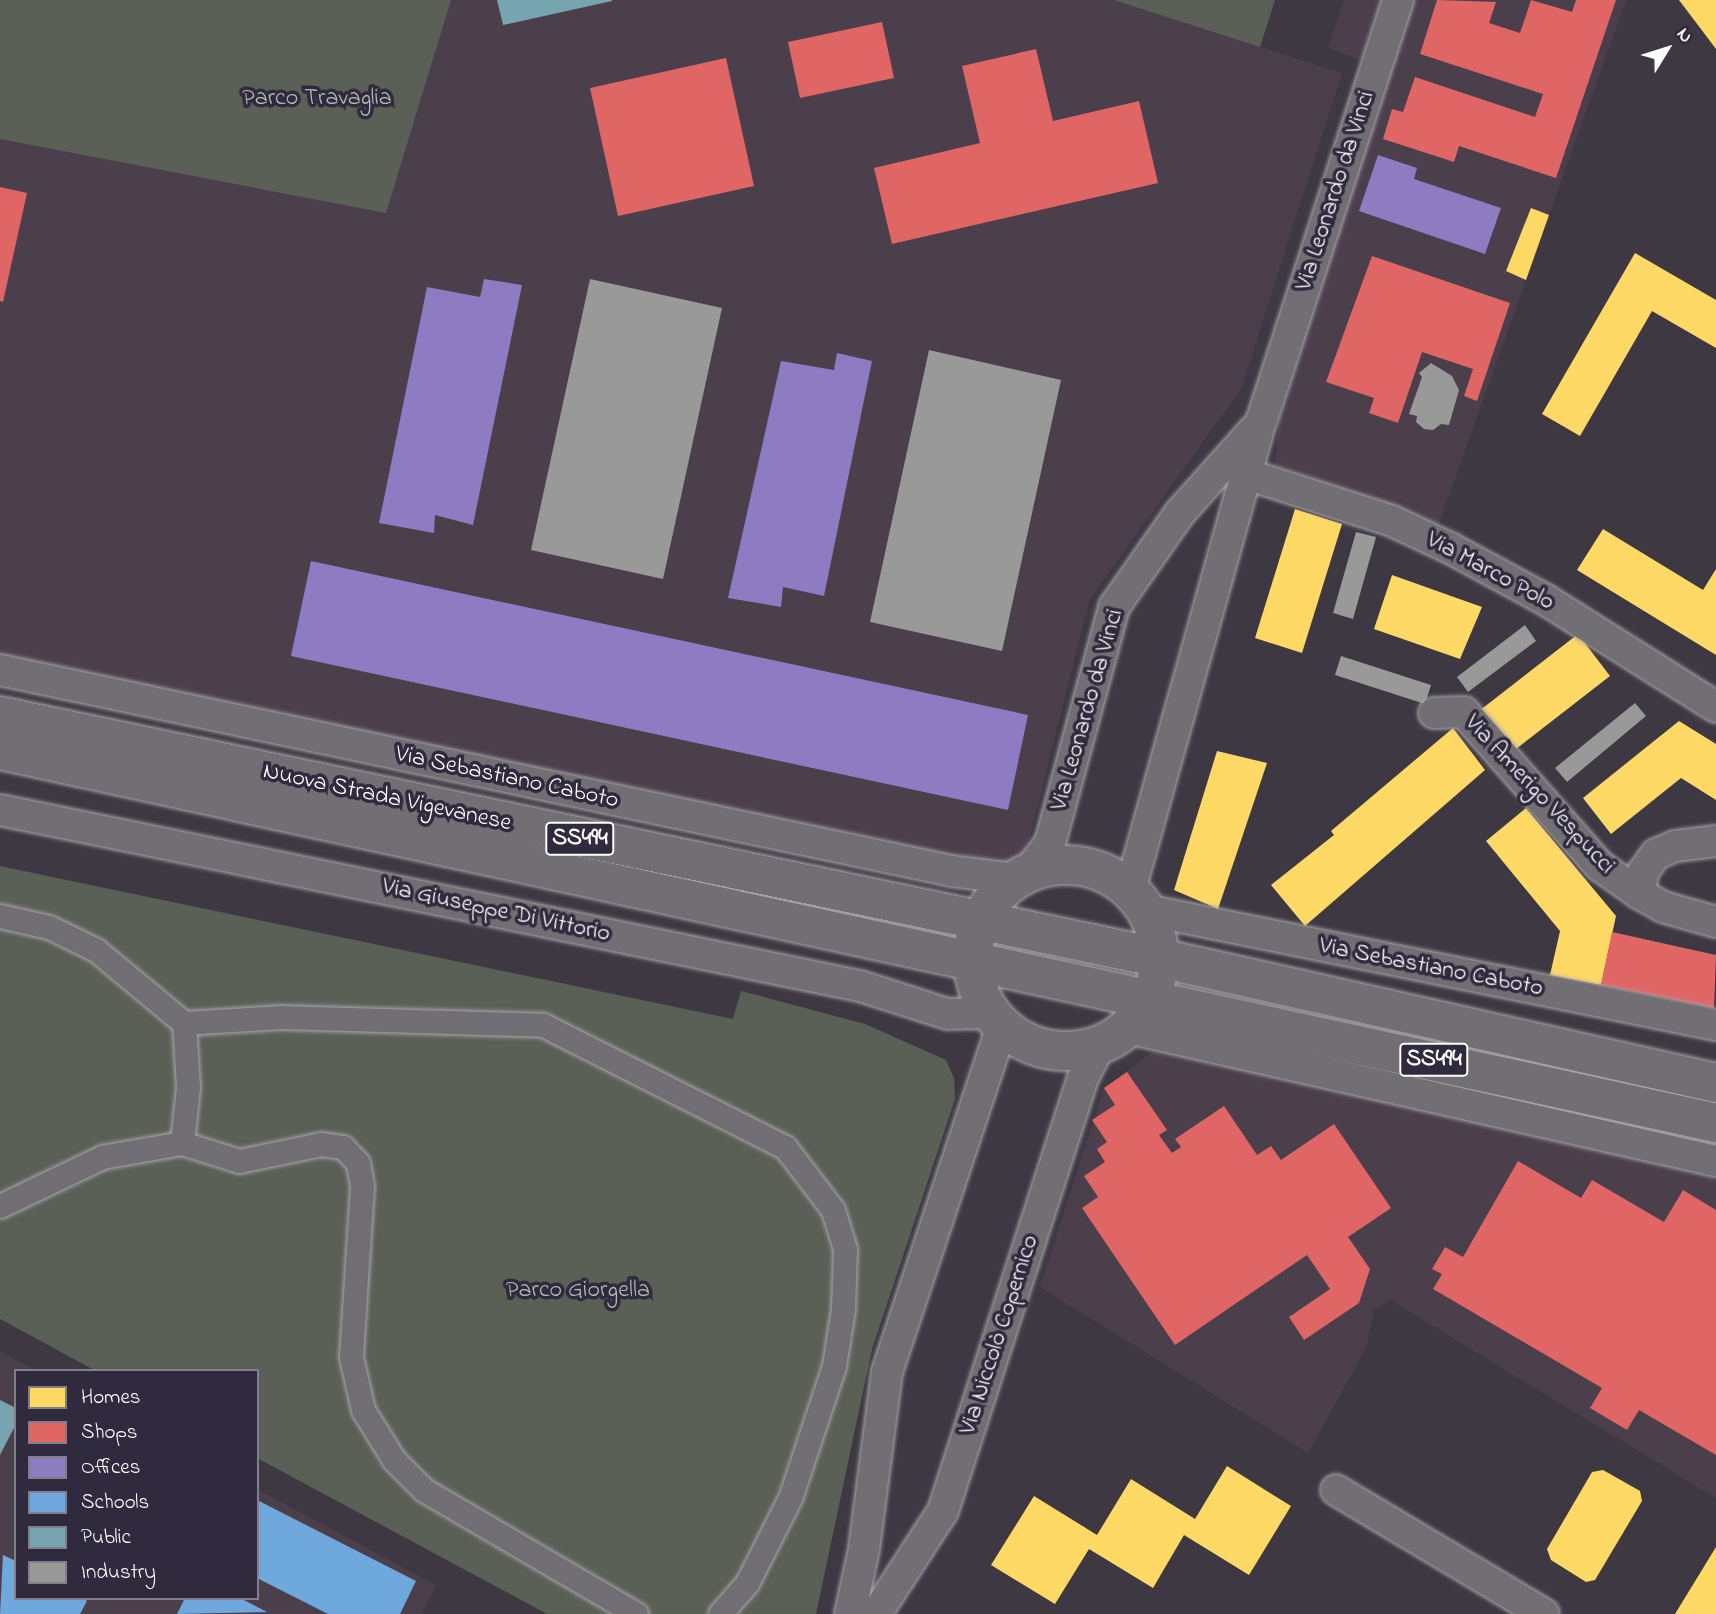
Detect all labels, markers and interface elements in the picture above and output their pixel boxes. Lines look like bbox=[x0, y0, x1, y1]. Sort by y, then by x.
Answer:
north arrow bbox=[1632, 14, 1702, 84]
text: N bbox=[1669, 22, 1699, 49]
park label: Parco Travaglia bbox=[242, 85, 392, 113]
street label: Via Leonardo da Vinci bbox=[1290, 88, 1382, 294]
street label: Via Marco Polo bbox=[1421, 526, 1559, 618]
street label: Via Leonardo da Vinci bbox=[1045, 606, 1131, 814]
street label: Via Amerigo Vespucci bbox=[1458, 709, 1620, 881]
street label: Via Sebastiano Caboto bbox=[393, 740, 621, 816]
street label: Nuova Strada Vigevanese bbox=[260, 758, 514, 838]
road number: SS494 bbox=[545, 820, 615, 859]
street label: Via Giuseppe Di Vittorio bbox=[379, 873, 613, 949]
street label: Via Sebastiano Caboto bbox=[1317, 932, 1545, 1004]
road number: SS494 bbox=[1399, 1040, 1469, 1079]
street label: Via Niccolò Copernico bbox=[954, 1232, 1046, 1438]
park label: Parco Giorgella bbox=[506, 1277, 650, 1305]
legend bbox=[14, 1369, 259, 1600]
text: Homes bbox=[81, 1383, 141, 1413]
text: Shops bbox=[81, 1418, 138, 1448]
text: Offices bbox=[81, 1453, 140, 1483]
text: Schools bbox=[81, 1488, 149, 1518]
text: Public bbox=[81, 1523, 131, 1553]
text: Industry bbox=[81, 1558, 156, 1588]

